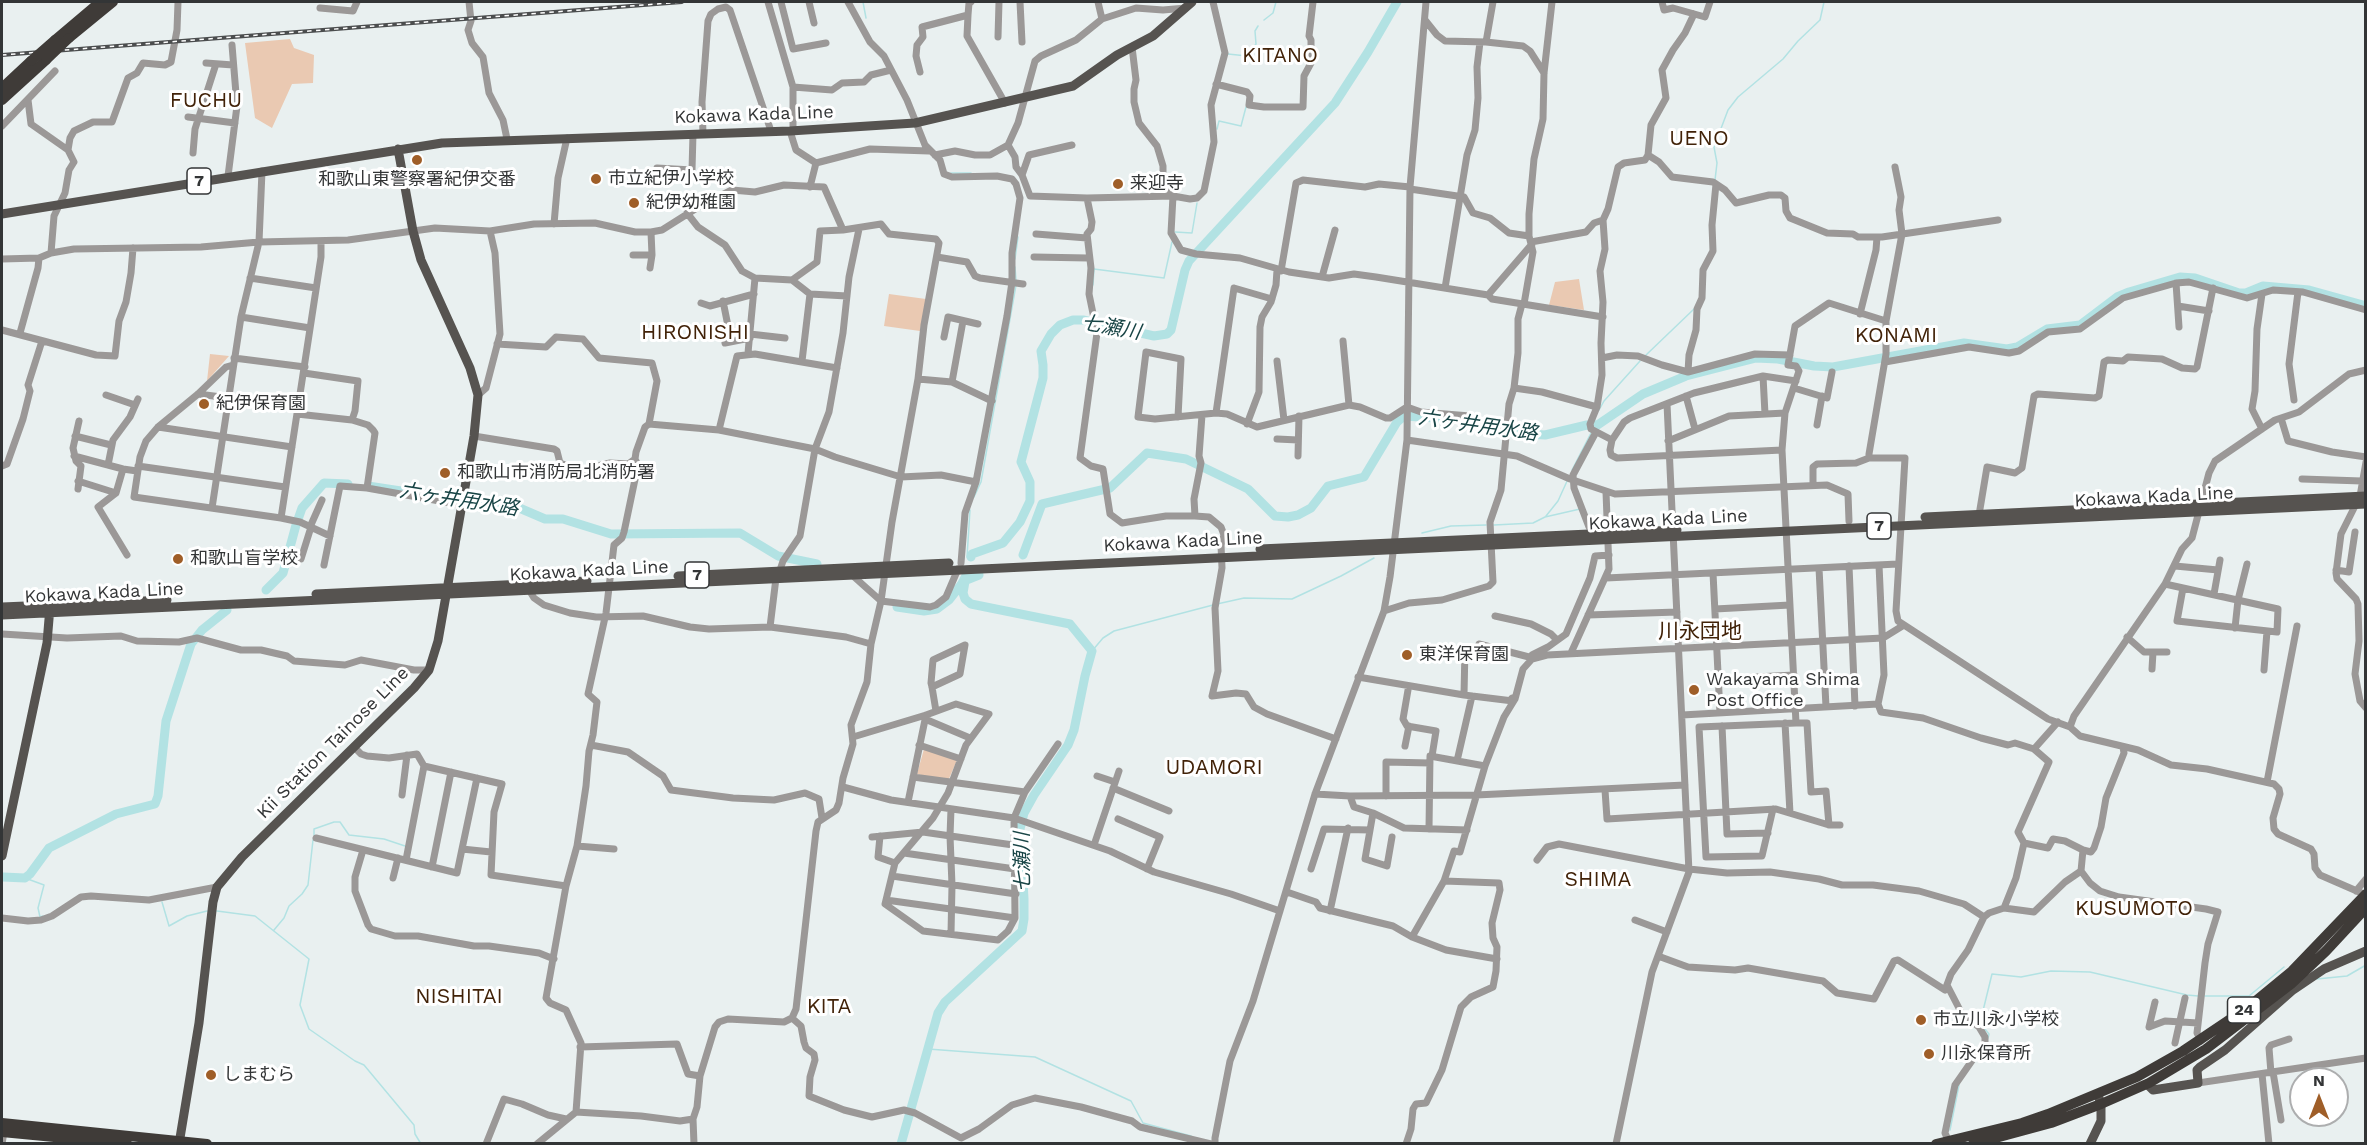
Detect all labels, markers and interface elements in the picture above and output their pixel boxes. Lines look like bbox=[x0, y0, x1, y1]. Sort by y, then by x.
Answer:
district label: KITANO bbox=[1238, 43, 1322, 69]
district label: FUCHU bbox=[166, 88, 246, 114]
street label: Kokawa Kada Line bbox=[674, 101, 834, 129]
district label: UENO bbox=[1666, 126, 1732, 152]
marker: 和歌山東警察署紀伊交番 bbox=[410, 153, 424, 167]
road number: 7 bbox=[187, 168, 211, 194]
place label: 市立紀伊小学校 bbox=[608, 168, 734, 190]
place label: 和歌山東警察署紀伊交番 bbox=[318, 169, 516, 191]
marker: 市立紀伊小学校 bbox=[589, 172, 603, 186]
place label: 来迎寺 bbox=[1130, 173, 1184, 195]
marker: 来迎寺 bbox=[1111, 177, 1125, 191]
place label: 紀伊幼稚園 bbox=[646, 192, 736, 214]
marker: 紀伊幼稚園 bbox=[627, 196, 641, 210]
water label: 七瀬川 bbox=[1079, 311, 1143, 345]
district label: HIRONISHI bbox=[634, 320, 756, 346]
district label: KONAMI bbox=[1850, 323, 1942, 349]
place label: 紀伊保育園 bbox=[216, 393, 306, 415]
marker: 紀伊保育園 bbox=[197, 397, 211, 411]
water label: 六ヶ井用水路 bbox=[1417, 406, 1539, 446]
place label: 和歌山市消防局北消防署 bbox=[457, 462, 655, 484]
marker: 和歌山市消防局北消防署 bbox=[438, 466, 452, 480]
water label: 六ヶ井用水路 bbox=[398, 479, 520, 521]
street label: Kokawa Kada Line bbox=[2074, 482, 2234, 512]
street label: Kokawa Kada Line bbox=[1588, 505, 1748, 535]
road number: 7 bbox=[1867, 513, 1891, 539]
street label: Kokawa Kada Line bbox=[1103, 527, 1263, 557]
place label: 和歌山盲学校 bbox=[190, 548, 298, 570]
marker: 和歌山盲学校 bbox=[171, 552, 185, 566]
street label: Kokawa Kada Line bbox=[509, 556, 669, 586]
road number: 7 bbox=[685, 562, 709, 588]
street label: Kokawa Kada Line bbox=[24, 578, 184, 608]
district label: 川永団地 bbox=[1658, 619, 1742, 645]
place label: 東洋保育園 bbox=[1419, 644, 1509, 666]
marker: 東洋保育園 bbox=[1400, 648, 1414, 662]
street label: Kii Station Tainose Line bbox=[253, 663, 413, 823]
place label: Wakayama Shima Post Office bbox=[1706, 669, 1860, 712]
marker: Wakayama Shima Post Office bbox=[1687, 683, 1701, 697]
district label: UDAMORI bbox=[1160, 755, 1268, 781]
water label: 七瀬川 bbox=[1010, 832, 1036, 892]
district label: SHIMA bbox=[1561, 867, 1635, 893]
district label: KUSUMOTO bbox=[2069, 896, 2199, 922]
district label: NISHITAI bbox=[409, 984, 509, 1010]
district label: KITA bbox=[804, 994, 854, 1020]
road number: 24 bbox=[2228, 997, 2260, 1023]
place label: 市立川永小学校 bbox=[1933, 1009, 2059, 1031]
marker: 市立川永小学校 bbox=[1914, 1013, 1928, 1027]
place label: 川永保育所 bbox=[1941, 1043, 2031, 1065]
marker: 川永保育所 bbox=[1922, 1047, 1936, 1061]
place label: しまむら bbox=[223, 1064, 295, 1086]
north arrow bbox=[2289, 1067, 2349, 1127]
marker: しまむら bbox=[204, 1068, 218, 1082]
text: N bbox=[2313, 1071, 2325, 1090]

